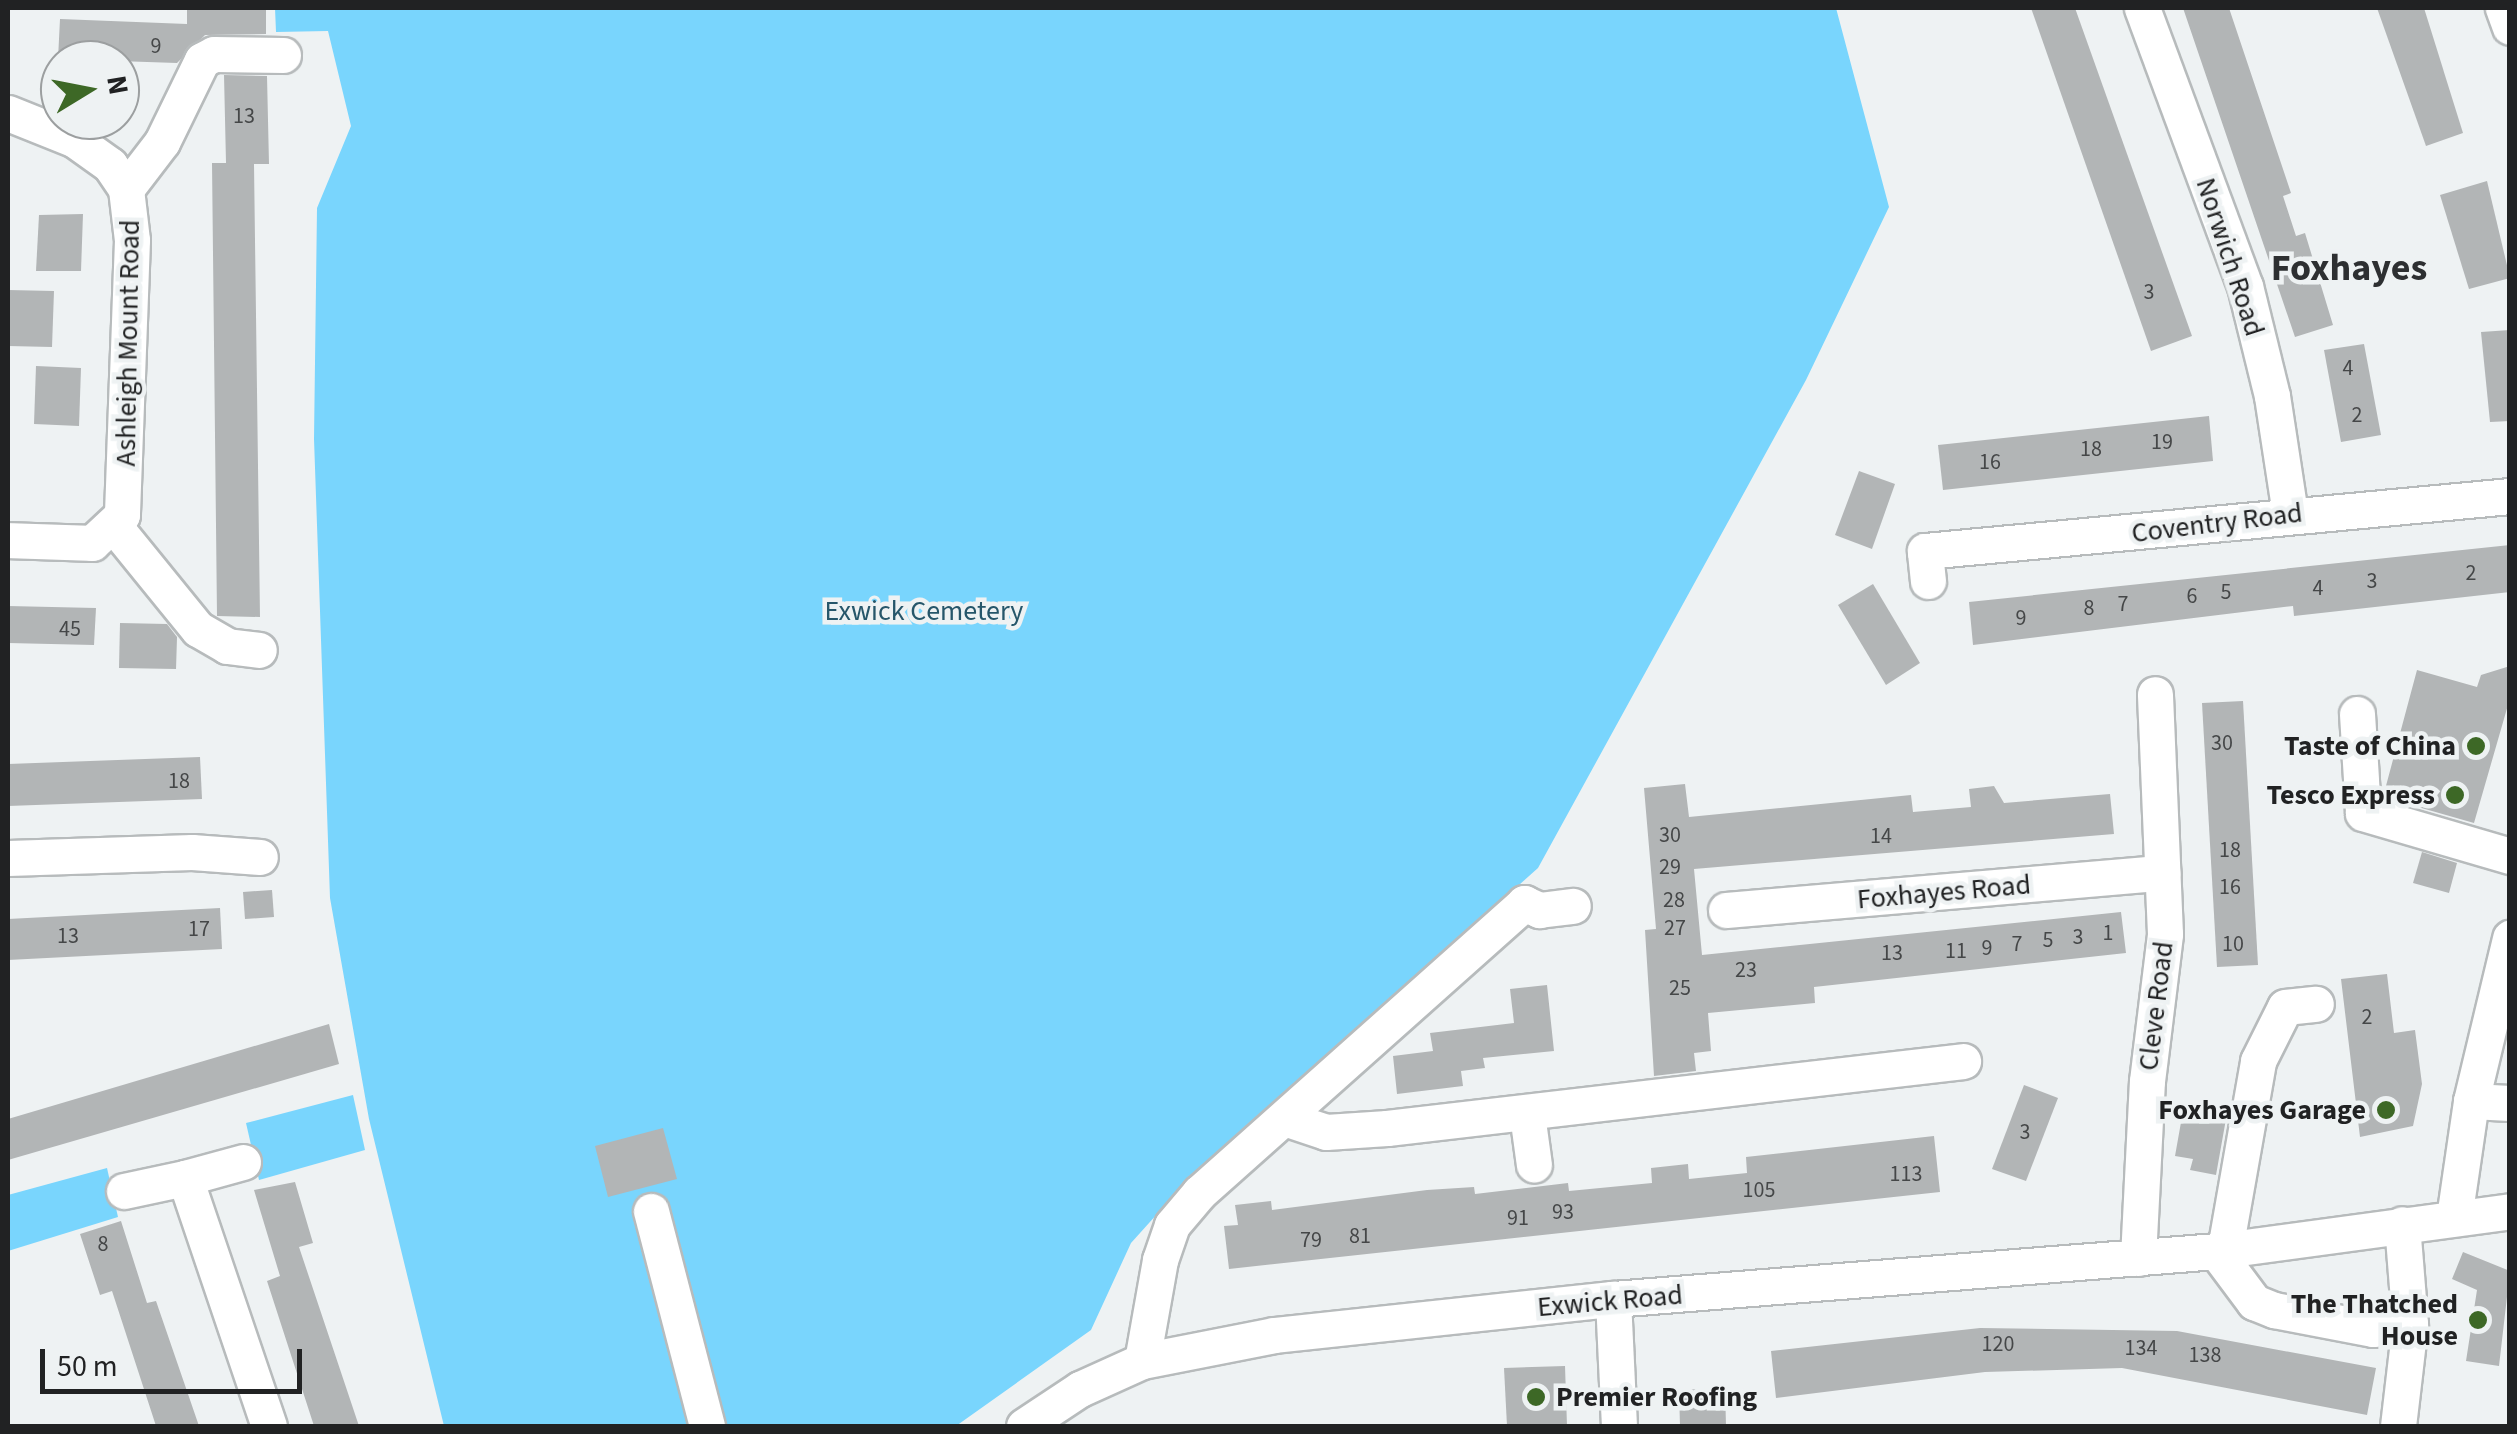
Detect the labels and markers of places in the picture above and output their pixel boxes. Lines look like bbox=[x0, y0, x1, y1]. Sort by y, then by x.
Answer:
place label: Taste of China bbox=[2284, 729, 2456, 763]
marker: Taste of China bbox=[2465, 735, 2487, 757]
place label: Tesco Express bbox=[2266, 778, 2435, 812]
marker: Tesco Express bbox=[2444, 784, 2466, 806]
place label: Foxhayes Garage bbox=[2158, 1093, 2366, 1127]
marker: Foxhayes Garage bbox=[2375, 1099, 2397, 1121]
place label: The Thatched House bbox=[2291, 1287, 2458, 1353]
marker: The Thatched House bbox=[2467, 1309, 2489, 1331]
place label: Premier Roofing bbox=[1556, 1380, 1757, 1414]
marker: Premier Roofing bbox=[1525, 1386, 1547, 1408]

